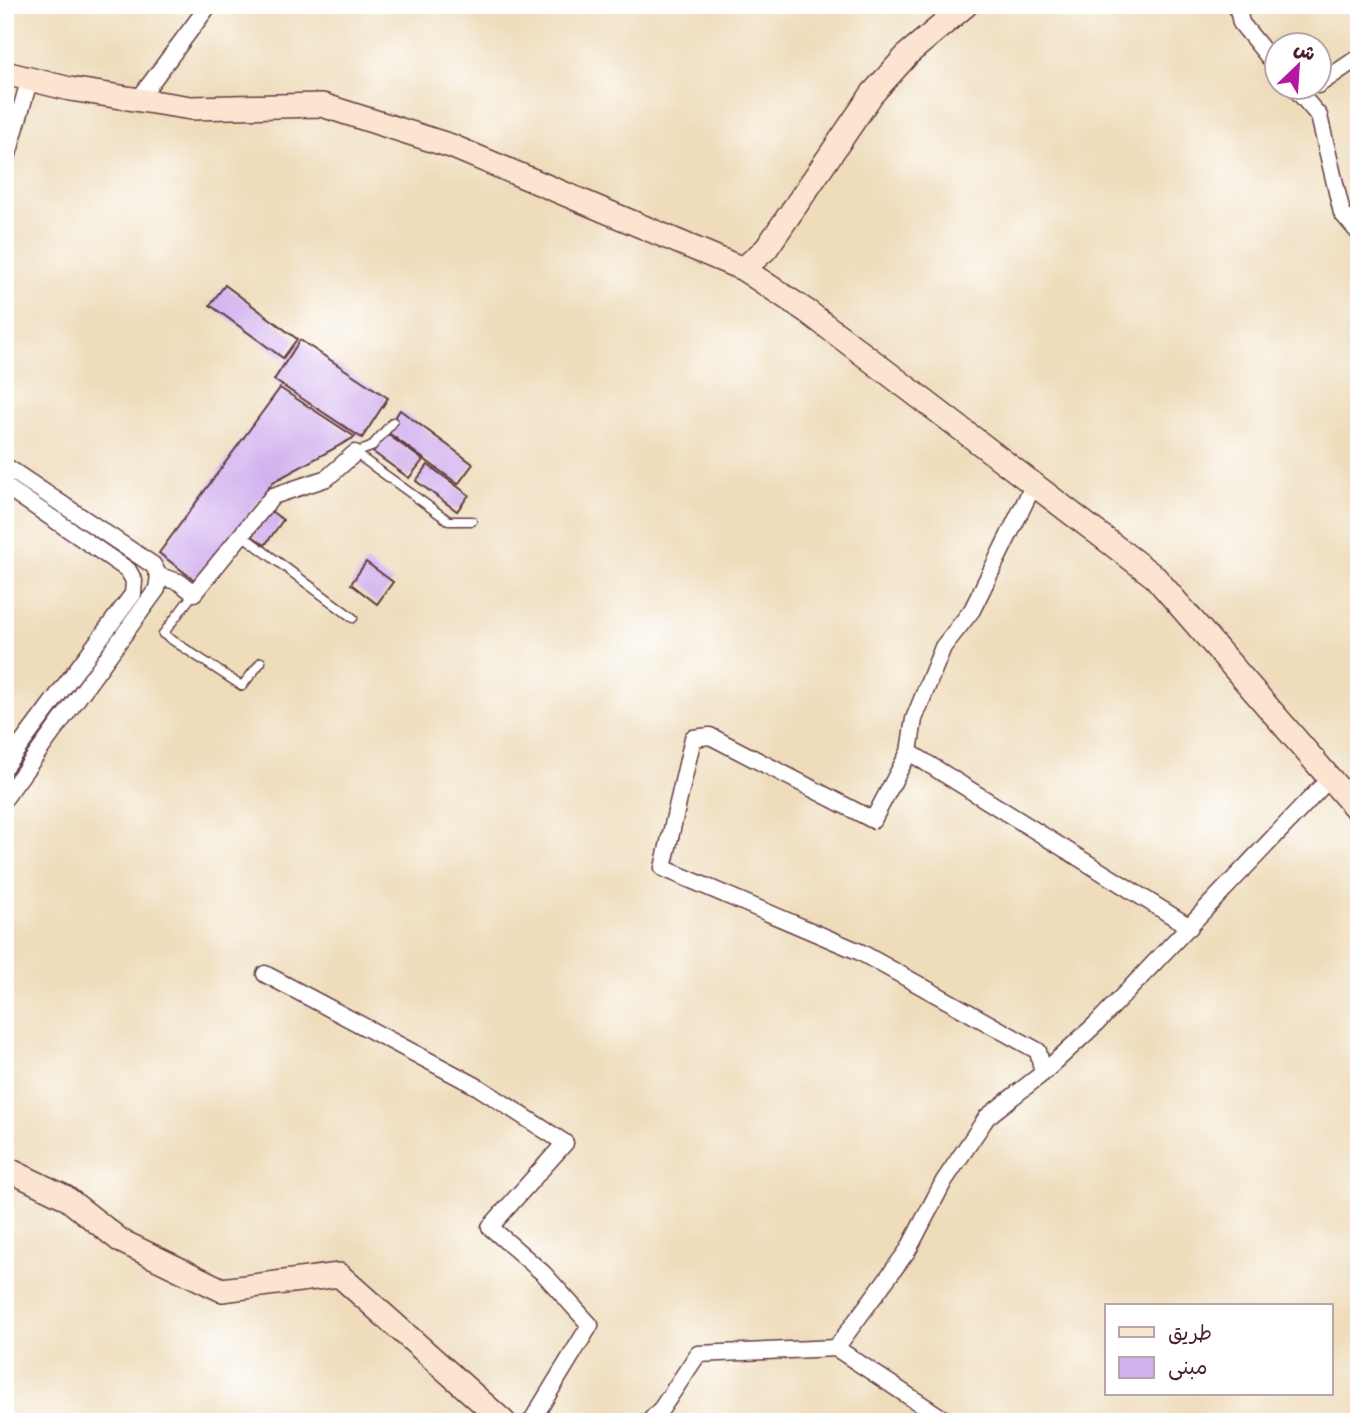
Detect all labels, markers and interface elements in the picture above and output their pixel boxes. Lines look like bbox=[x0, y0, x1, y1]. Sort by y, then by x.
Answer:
north arrow bbox=[1262, 32, 1332, 102]
text: ش bbox=[1291, 37, 1319, 66]
legend bbox=[1105, 1304, 1332, 1396]
text: طريق bbox=[1168, 1321, 1212, 1345]
text: مبنى bbox=[1168, 1355, 1207, 1381]

